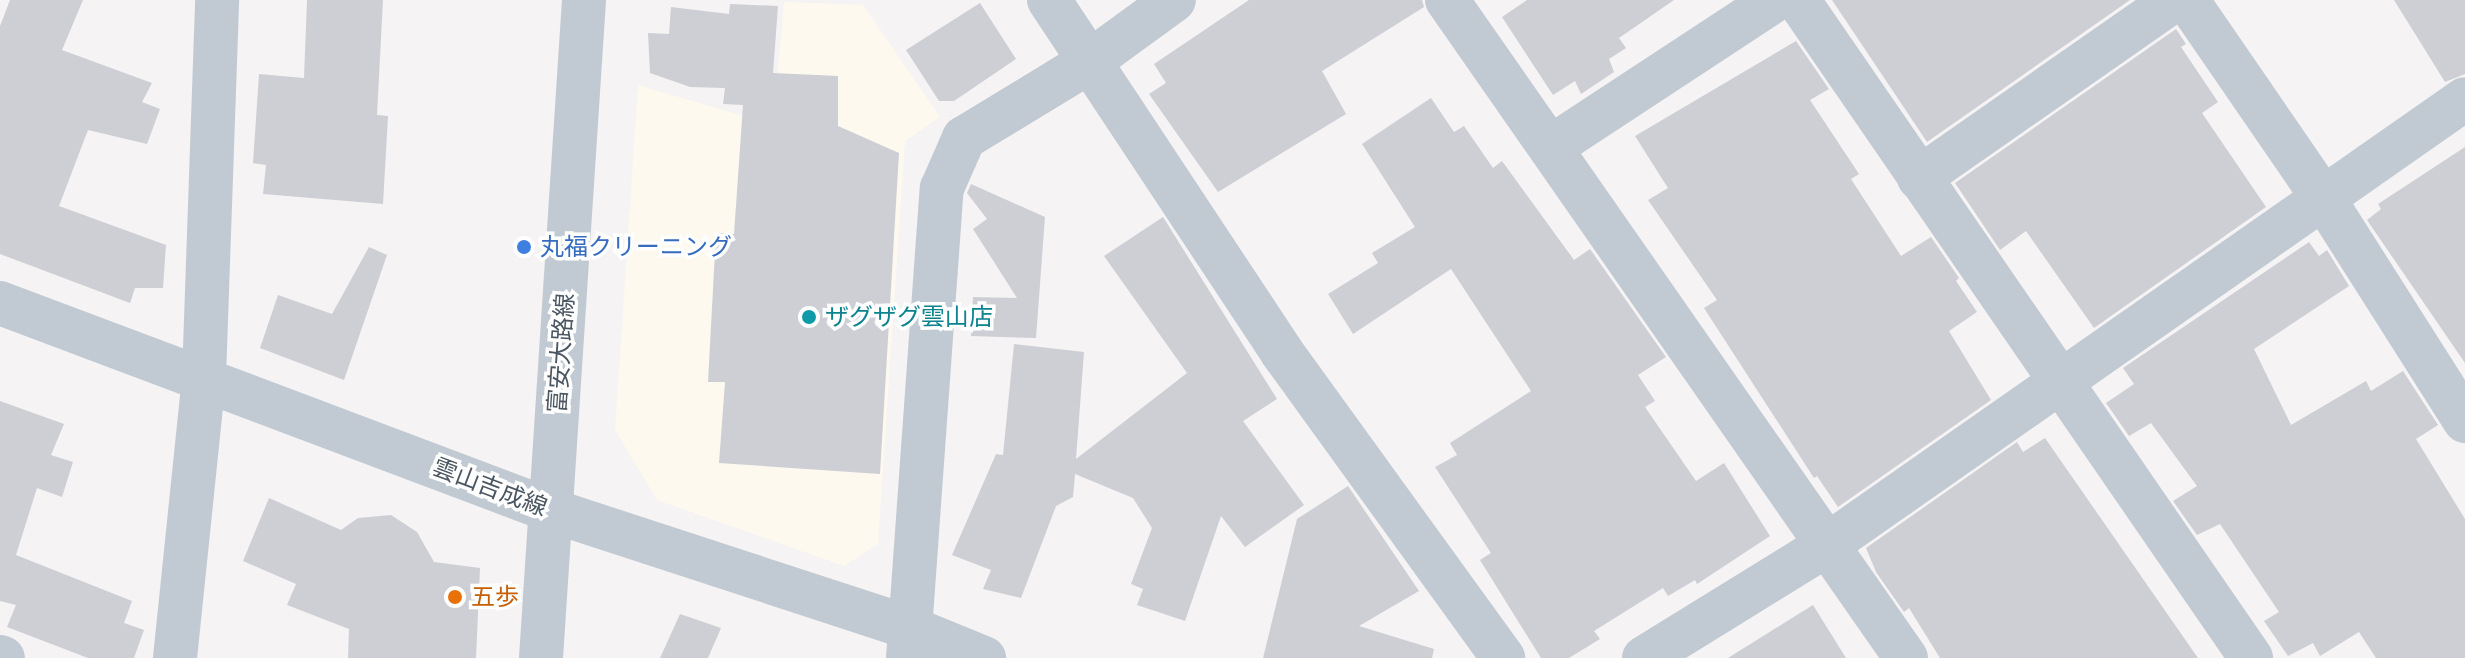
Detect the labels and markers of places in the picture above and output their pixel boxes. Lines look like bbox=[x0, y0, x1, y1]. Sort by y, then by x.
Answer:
place label: 丸福クリーニング bbox=[540, 233, 732, 261]
marker: 丸福クリーニング bbox=[515, 238, 533, 256]
place label: ザグザグ雲山店 bbox=[825, 303, 993, 331]
marker: ザグザグ雲山店 bbox=[800, 308, 818, 326]
place label: 五歩 bbox=[471, 583, 519, 611]
marker: 五歩 bbox=[446, 588, 464, 606]

